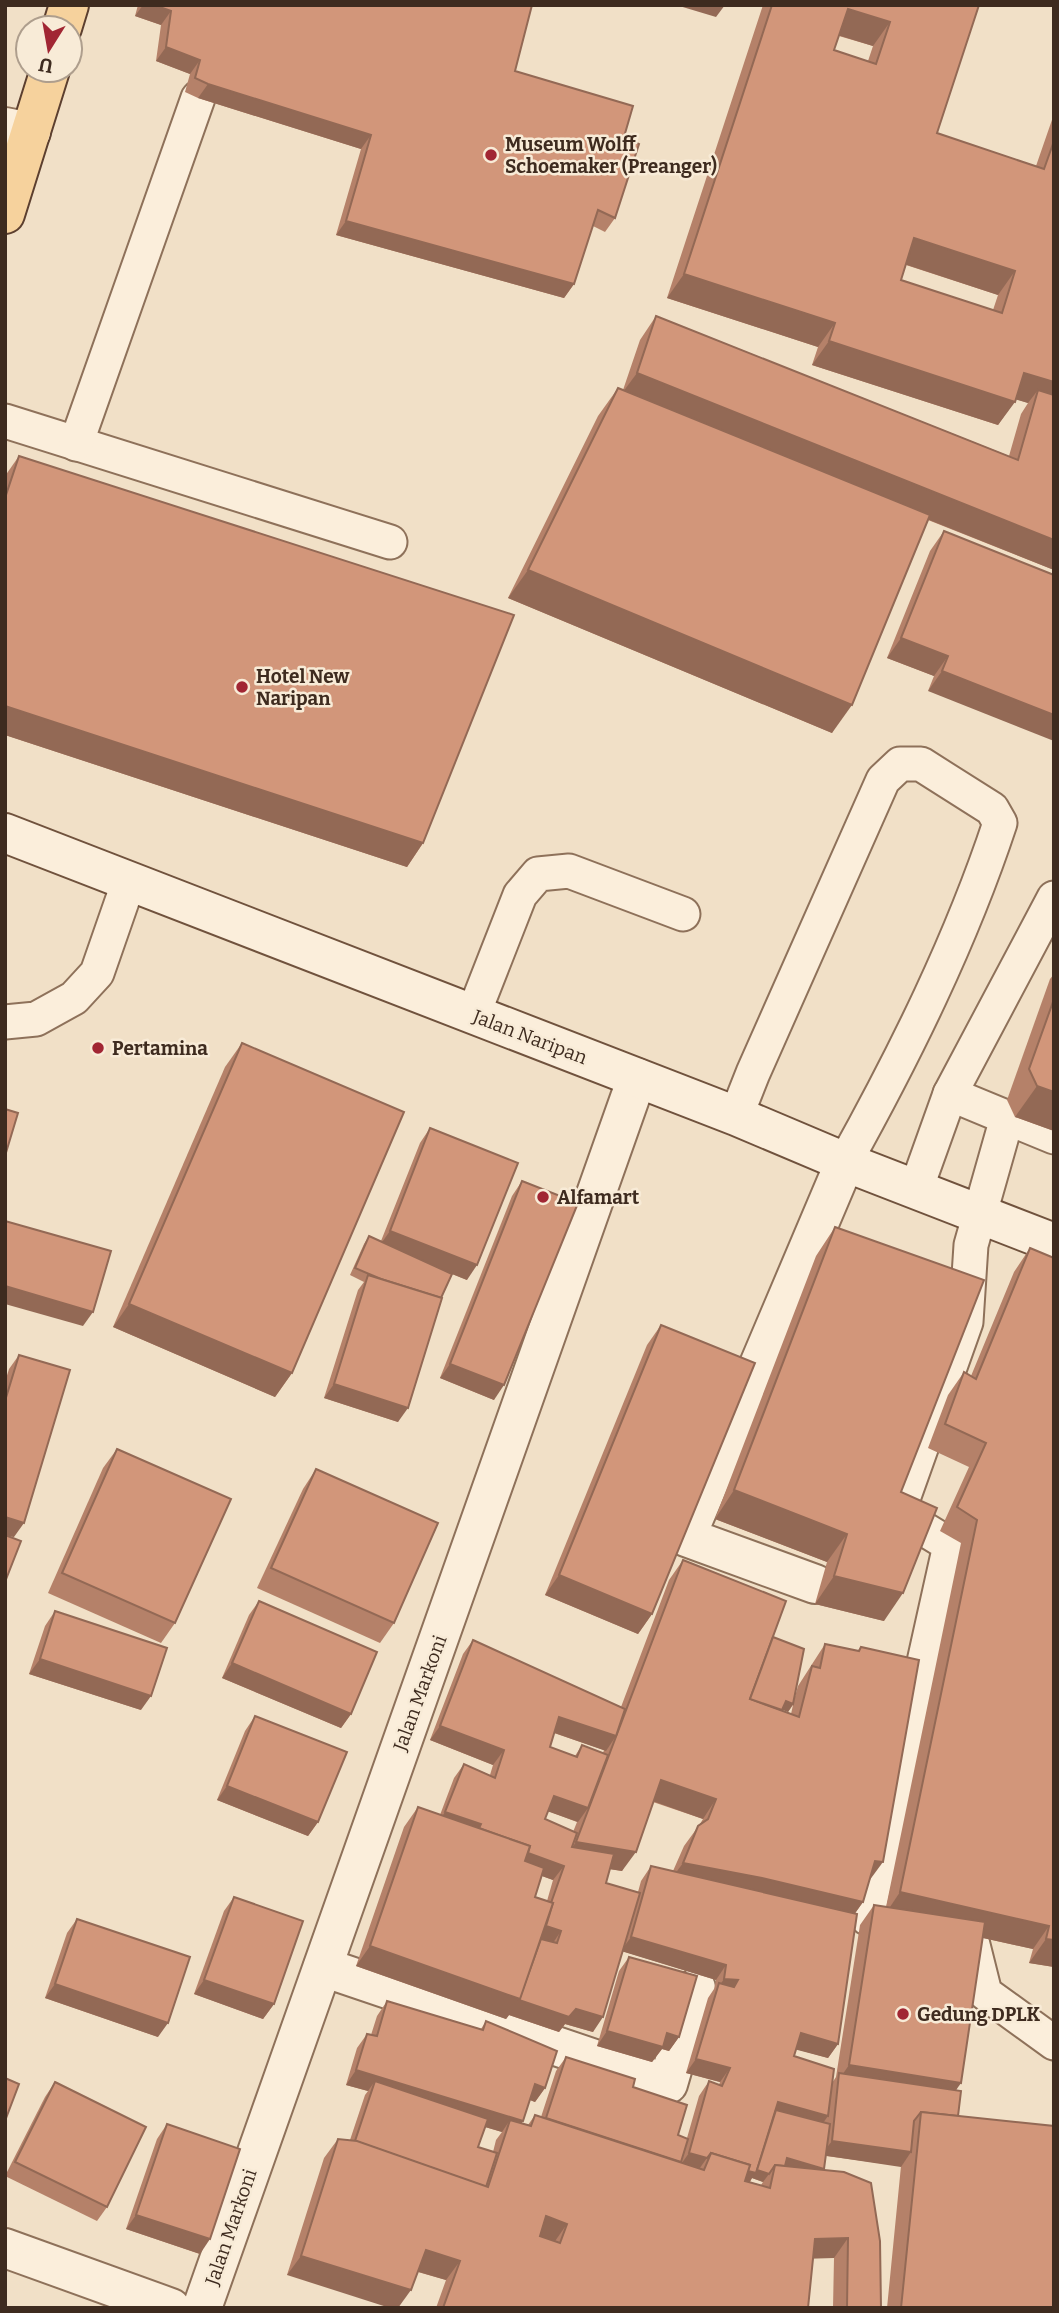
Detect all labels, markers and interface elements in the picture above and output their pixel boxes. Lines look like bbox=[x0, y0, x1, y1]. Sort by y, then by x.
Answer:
north arrow bbox=[14, 14, 84, 84]
text: U bbox=[37, 53, 55, 78]
place label: Museum Wolff Schoemaker (Preanger) bbox=[505, 133, 717, 178]
marker: Museum Wolff Schoemaker (Preanger) bbox=[483, 147, 499, 163]
place label: Hotel New Naripan bbox=[256, 665, 349, 710]
marker: Hotel New Naripan bbox=[234, 679, 250, 695]
street label: Jalan Naripan bbox=[469, 1004, 590, 1069]
place label: Pertamina bbox=[112, 1037, 208, 1060]
marker: Pertamina bbox=[90, 1040, 106, 1056]
place label: Alfamart bbox=[557, 1186, 640, 1209]
marker: Alfamart bbox=[535, 1189, 551, 1205]
street label: Jalan Markoni bbox=[388, 1632, 452, 1755]
place label: Gedung DPLK bbox=[917, 2003, 1040, 2026]
marker: Gedung DPLK bbox=[895, 2006, 911, 2022]
street label: Jalan Markoni bbox=[200, 2166, 262, 2289]

